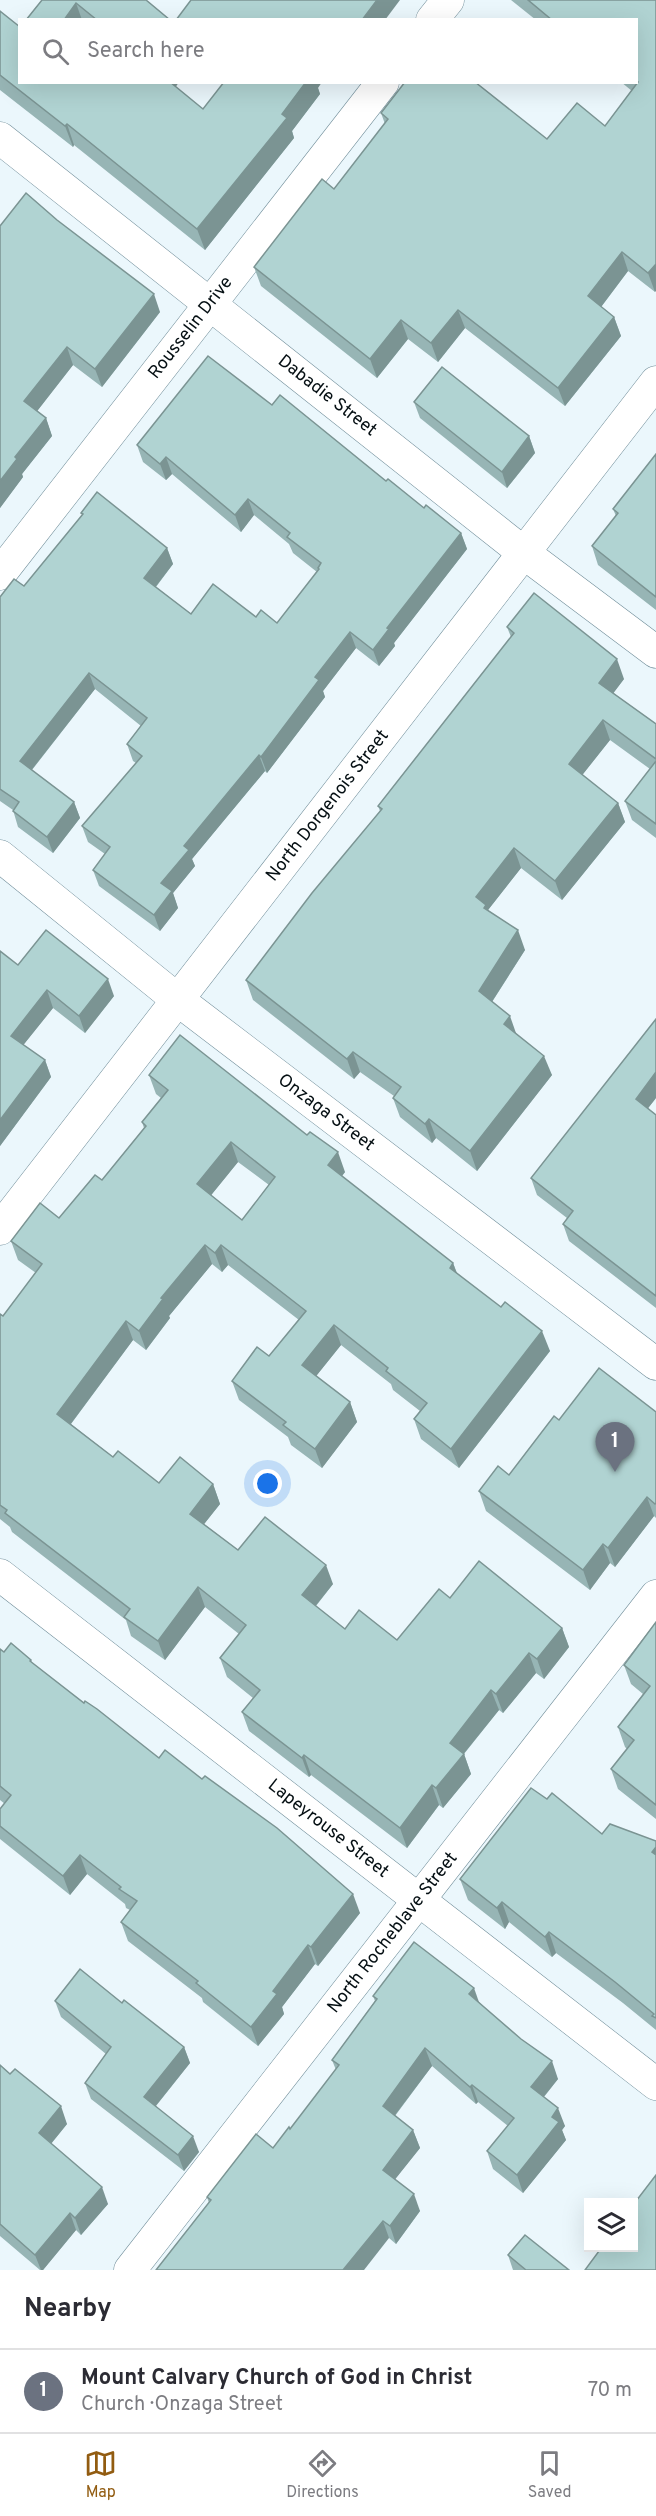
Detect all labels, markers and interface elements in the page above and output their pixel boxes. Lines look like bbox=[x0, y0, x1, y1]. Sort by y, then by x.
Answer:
search box bbox=[18, 18, 638, 84]
icon: search bbox=[39, 35, 72, 68]
text: Search here bbox=[87, 38, 205, 65]
street label: Rousselin Drive bbox=[144, 272, 238, 384]
street label: Dabadie Street bbox=[273, 350, 381, 442]
street label: North Dorgenois Street bbox=[262, 725, 394, 887]
street label: Onzaga Street bbox=[273, 1069, 379, 1157]
pin: 1 bbox=[596, 1422, 634, 1472]
your location bbox=[253, 1469, 282, 1498]
street label: Lapeyrouse Street bbox=[263, 1774, 393, 1884]
street label: North Rocheblave Street bbox=[323, 1848, 463, 2018]
map controls bbox=[584, 2198, 638, 2252]
button: layers bbox=[584, 2198, 638, 2252]
text: Nearby bbox=[24, 2293, 112, 2326]
text: Mount Calvary Church of God in Christ bbox=[81, 2365, 472, 2392]
text: 1 bbox=[40, 2378, 48, 2404]
text: 70 m bbox=[588, 2378, 632, 2404]
text: Church · Onzaga Street bbox=[81, 2392, 283, 2418]
tab: Map bbox=[84, 2447, 117, 2503]
tab: Directions bbox=[286, 2447, 359, 2503]
tab: Saved bbox=[528, 2447, 572, 2503]

